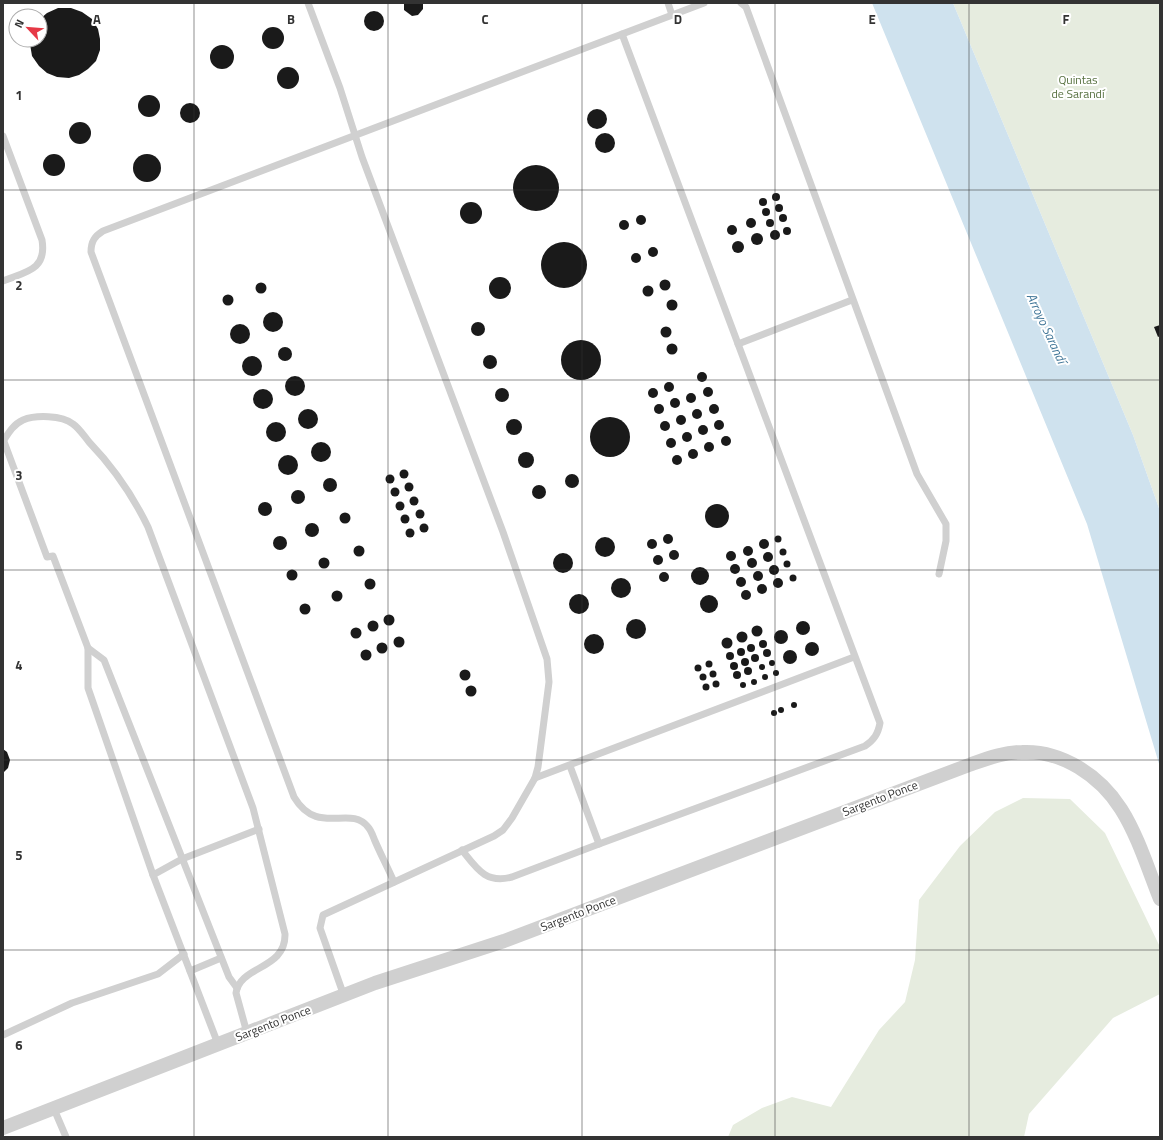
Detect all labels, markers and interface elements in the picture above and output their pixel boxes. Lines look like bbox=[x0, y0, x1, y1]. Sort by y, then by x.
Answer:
north arrow bbox=[8, 8, 48, 48]
text: A bbox=[93, 9, 101, 29]
text: B bbox=[287, 9, 295, 29]
text: C bbox=[481, 9, 489, 29]
text: D bbox=[674, 9, 682, 29]
text: E bbox=[868, 9, 876, 29]
text: F bbox=[1063, 9, 1070, 29]
text: N bbox=[10, 17, 28, 31]
park label: Quintas de Sarandí bbox=[1051, 70, 1106, 103]
text: 1 bbox=[15, 85, 23, 105]
text: 2 bbox=[15, 275, 23, 295]
water label: Arroyo Sarandí bbox=[1022, 290, 1073, 369]
text: 3 bbox=[15, 465, 23, 485]
text: 4 bbox=[15, 655, 23, 675]
street label: Sargento Ponce bbox=[839, 775, 921, 821]
text: 5 bbox=[15, 845, 23, 865]
street label: Sargento Ponce bbox=[537, 890, 619, 936]
street label: Sargento Ponce bbox=[232, 1000, 314, 1046]
text: 6 bbox=[15, 1035, 23, 1055]

